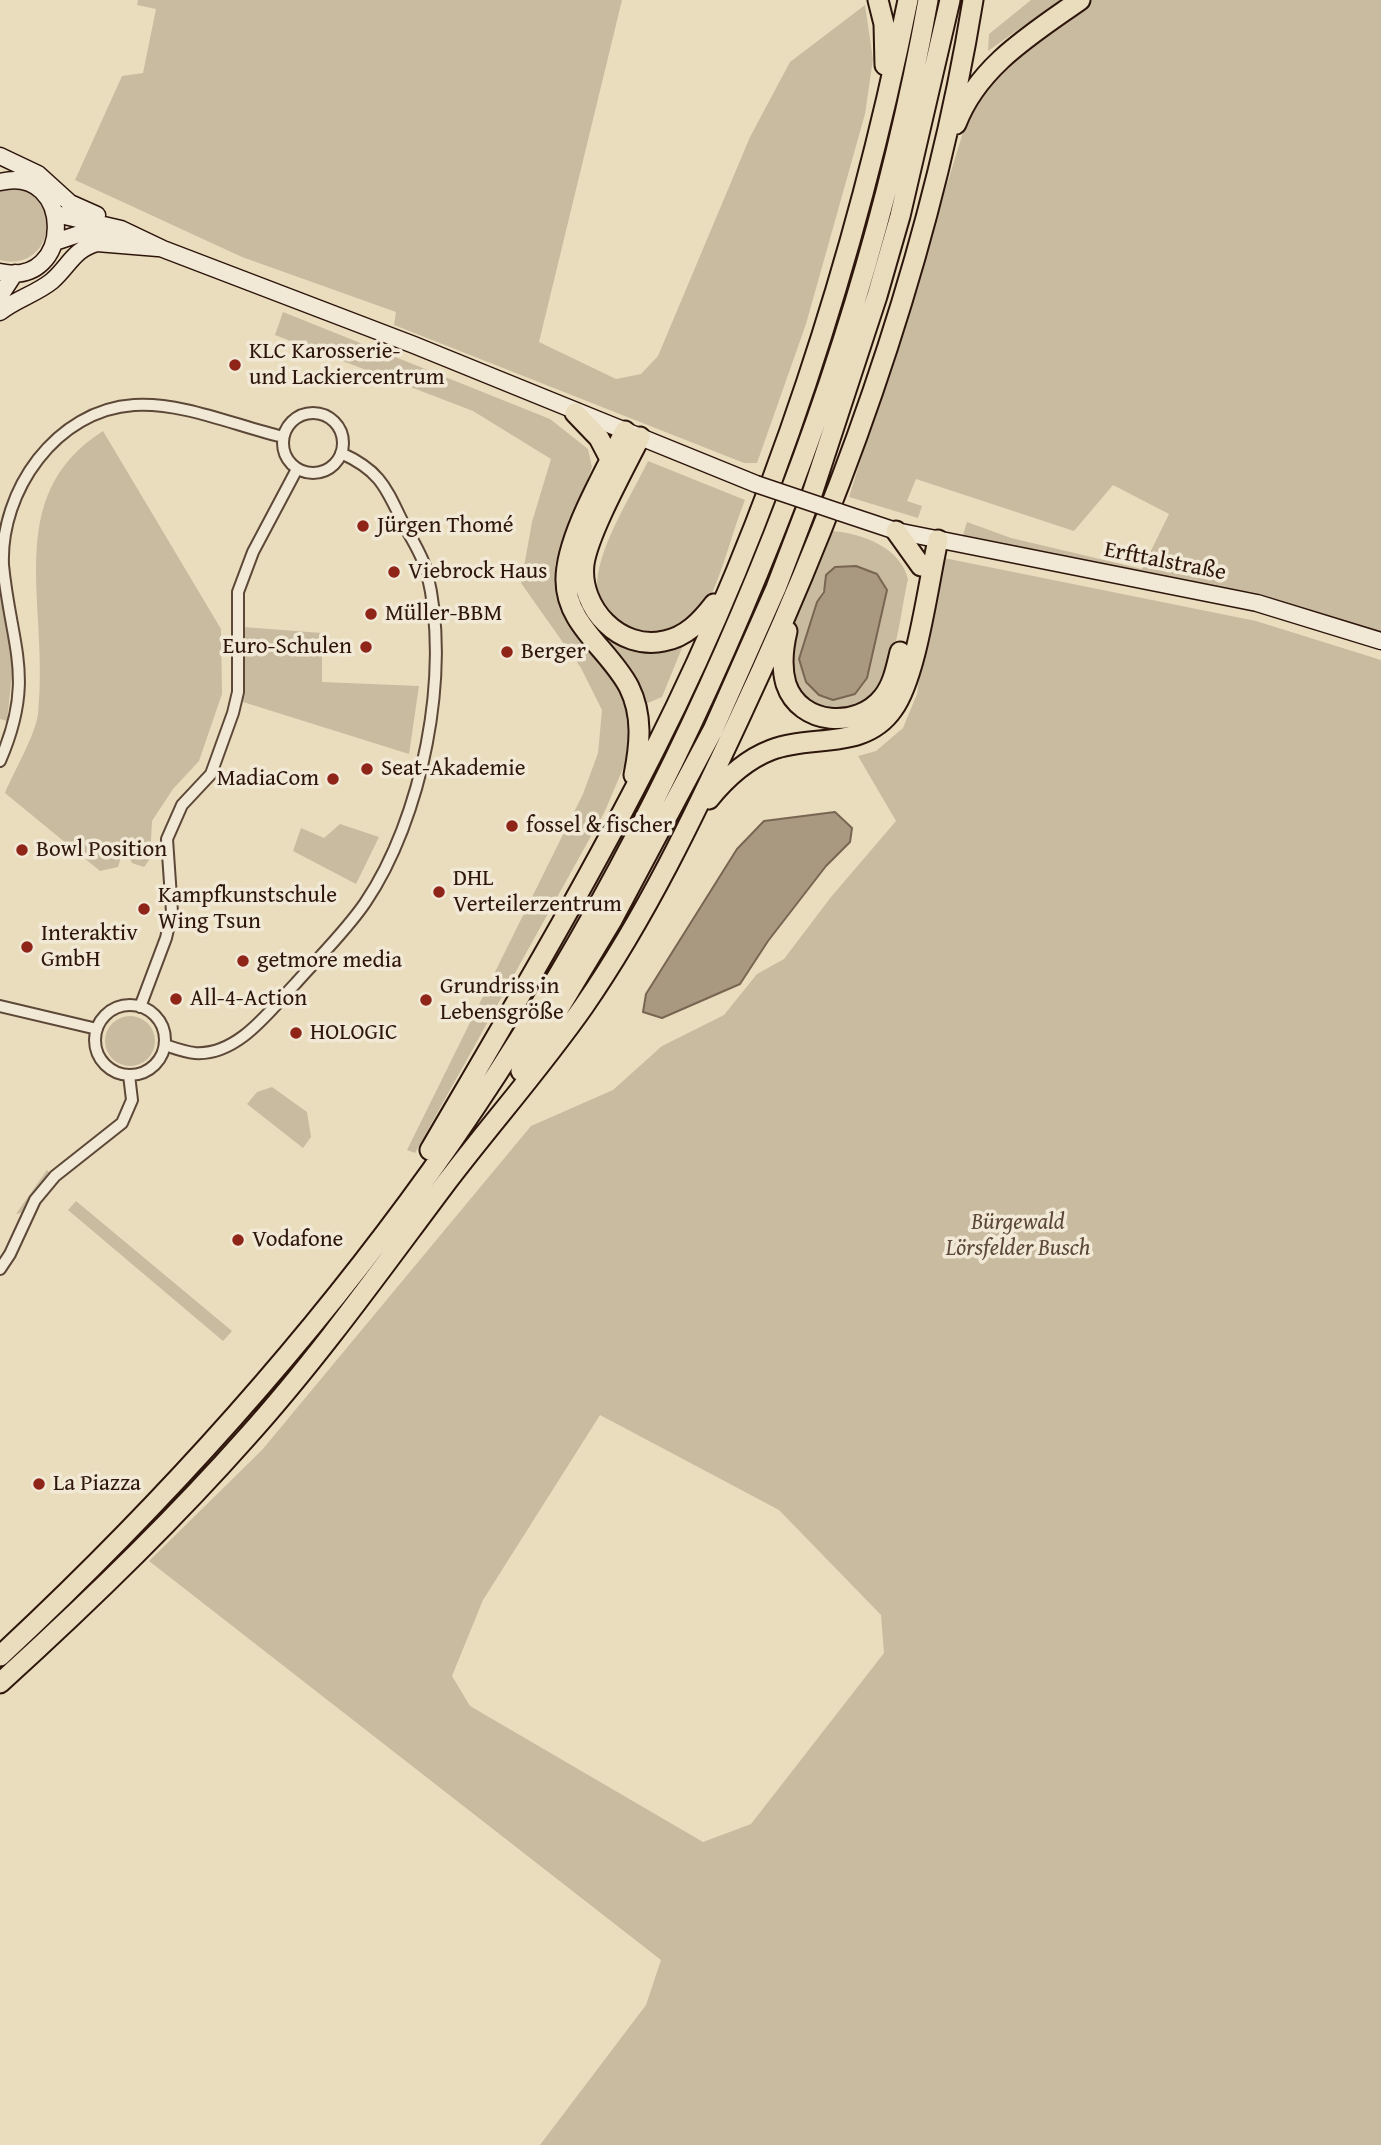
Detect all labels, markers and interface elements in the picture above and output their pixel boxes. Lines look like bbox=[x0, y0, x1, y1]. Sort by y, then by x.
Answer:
place label: KLC Karosserie- und Lackiercentrum bbox=[249, 338, 444, 392]
marker: KLC Karosserie- und Lackiercentrum bbox=[227, 357, 243, 373]
place label: Jürgen Thomé bbox=[377, 512, 514, 540]
marker: Jürgen Thomé bbox=[355, 518, 371, 534]
street label: Erfttalstraße bbox=[1102, 537, 1228, 587]
place label: Viebrock Haus bbox=[408, 558, 547, 586]
marker: Viebrock Haus bbox=[386, 564, 402, 580]
place label: Müller-BBM bbox=[385, 600, 502, 628]
marker: Müller-BBM bbox=[363, 606, 379, 622]
place label: Euro-Schulen bbox=[223, 633, 352, 661]
place label: Berger bbox=[521, 638, 586, 666]
marker: Euro-Schulen bbox=[358, 639, 374, 655]
marker: Berger bbox=[499, 644, 515, 660]
place label: Seat-Akademie bbox=[381, 755, 526, 783]
marker: Seat-Akademie bbox=[359, 761, 375, 777]
place label: MadiaCom bbox=[217, 765, 319, 793]
marker: MadiaCom bbox=[325, 771, 341, 787]
place label: fossel & fischer bbox=[526, 812, 672, 840]
marker: fossel & fischer bbox=[504, 818, 520, 834]
place label: Bowl Position bbox=[36, 836, 167, 864]
marker: Bowl Position bbox=[14, 842, 30, 858]
place label: DHL Verteilerzentrum bbox=[453, 865, 622, 919]
place label: Kampfkunstschule Wing Tsun bbox=[158, 882, 337, 936]
marker: DHL Verteilerzentrum bbox=[431, 884, 447, 900]
marker: Kampfkunstschule Wing Tsun bbox=[136, 901, 152, 917]
place label: Interaktiv GmbH bbox=[41, 920, 138, 974]
marker: Interaktiv GmbH bbox=[19, 939, 35, 955]
place label: getmore media bbox=[257, 947, 402, 975]
marker: getmore media bbox=[235, 953, 251, 969]
place label: Grundriss in Lebensgröße bbox=[440, 973, 564, 1027]
place label: All-4-Action bbox=[190, 985, 307, 1013]
marker: All-4-Action bbox=[168, 991, 184, 1007]
marker: Grundriss in Lebensgröße bbox=[418, 992, 434, 1008]
place label: HOLOGIC bbox=[310, 1019, 398, 1047]
marker: HOLOGIC bbox=[288, 1025, 304, 1041]
park label: Bürgewald Lörsfelder Busch bbox=[946, 1209, 1090, 1263]
place label: Vodafone bbox=[252, 1226, 343, 1254]
marker: Vodafone bbox=[230, 1232, 246, 1248]
place label: La Piazza bbox=[53, 1470, 141, 1498]
marker: La Piazza bbox=[31, 1476, 47, 1492]

